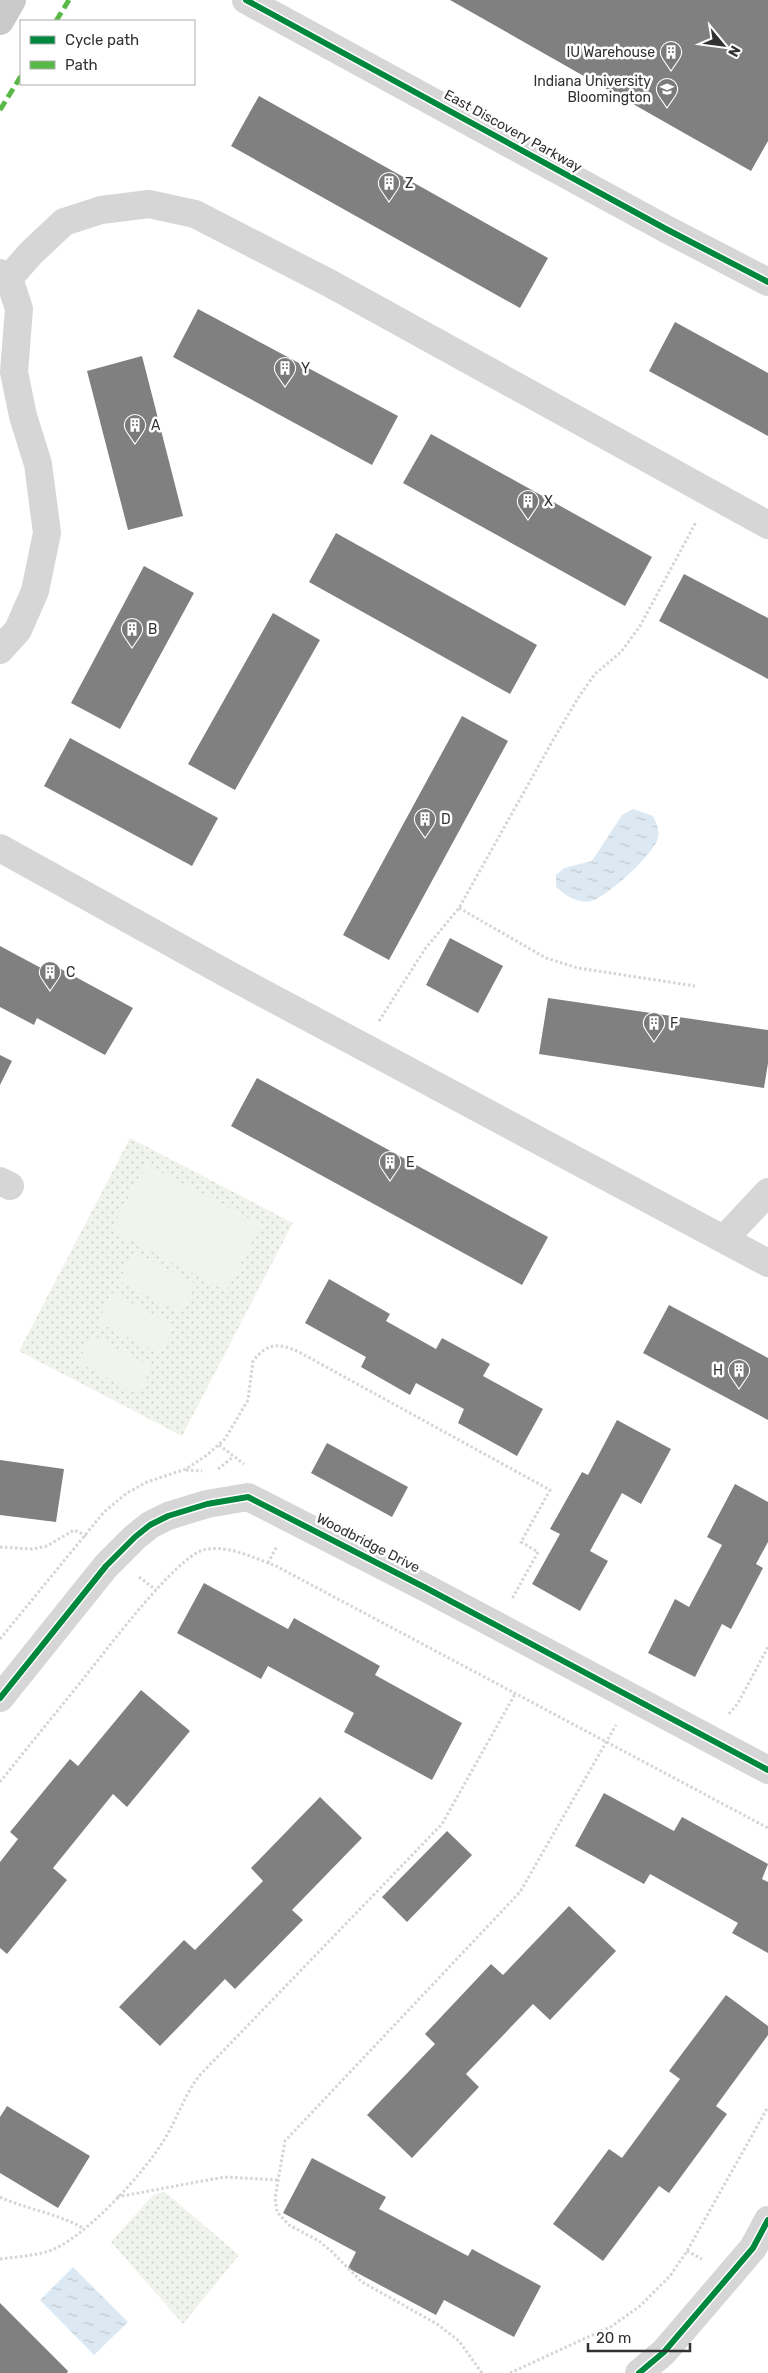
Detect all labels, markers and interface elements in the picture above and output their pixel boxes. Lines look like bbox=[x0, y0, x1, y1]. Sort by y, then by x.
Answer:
legend bbox=[20, 20, 195, 85]
north arrow bbox=[698, 20, 748, 70]
text: Cycle path bbox=[65, 31, 139, 49]
building icon: IU Warehouse bbox=[659, 40, 683, 71]
text: N bbox=[724, 43, 744, 60]
place label: IU Warehouse bbox=[567, 44, 655, 61]
text: Path bbox=[65, 56, 98, 74]
place label: Indiana University Bloomington bbox=[534, 73, 651, 106]
school or university icon: Indiana University Bloomington bbox=[655, 77, 679, 108]
street label: East Discovery Parkway bbox=[441, 86, 585, 176]
building icon: Z bbox=[377, 171, 401, 202]
place label: Z bbox=[405, 175, 413, 192]
building icon: Y bbox=[273, 356, 297, 387]
place label: Y bbox=[301, 360, 310, 377]
building icon: A bbox=[123, 413, 147, 444]
place label: A bbox=[151, 417, 161, 434]
building icon: X bbox=[516, 489, 540, 520]
place label: X bbox=[544, 493, 553, 510]
building icon: B bbox=[120, 617, 144, 648]
place label: B bbox=[148, 621, 157, 638]
building icon: D bbox=[413, 807, 437, 838]
place label: D bbox=[441, 811, 451, 828]
building icon: C bbox=[38, 960, 62, 991]
place label: C bbox=[66, 964, 75, 981]
building icon: F bbox=[642, 1011, 666, 1042]
place label: F bbox=[670, 1015, 678, 1032]
building icon: E bbox=[378, 1150, 402, 1181]
place label: E bbox=[406, 1154, 414, 1171]
building icon: H bbox=[727, 1358, 751, 1389]
place label: H bbox=[713, 1362, 723, 1379]
street label: Woodbridge Drive bbox=[313, 1510, 423, 1577]
scale bar bbox=[588, 2320, 690, 2352]
text: 20 m bbox=[596, 2329, 631, 2347]

